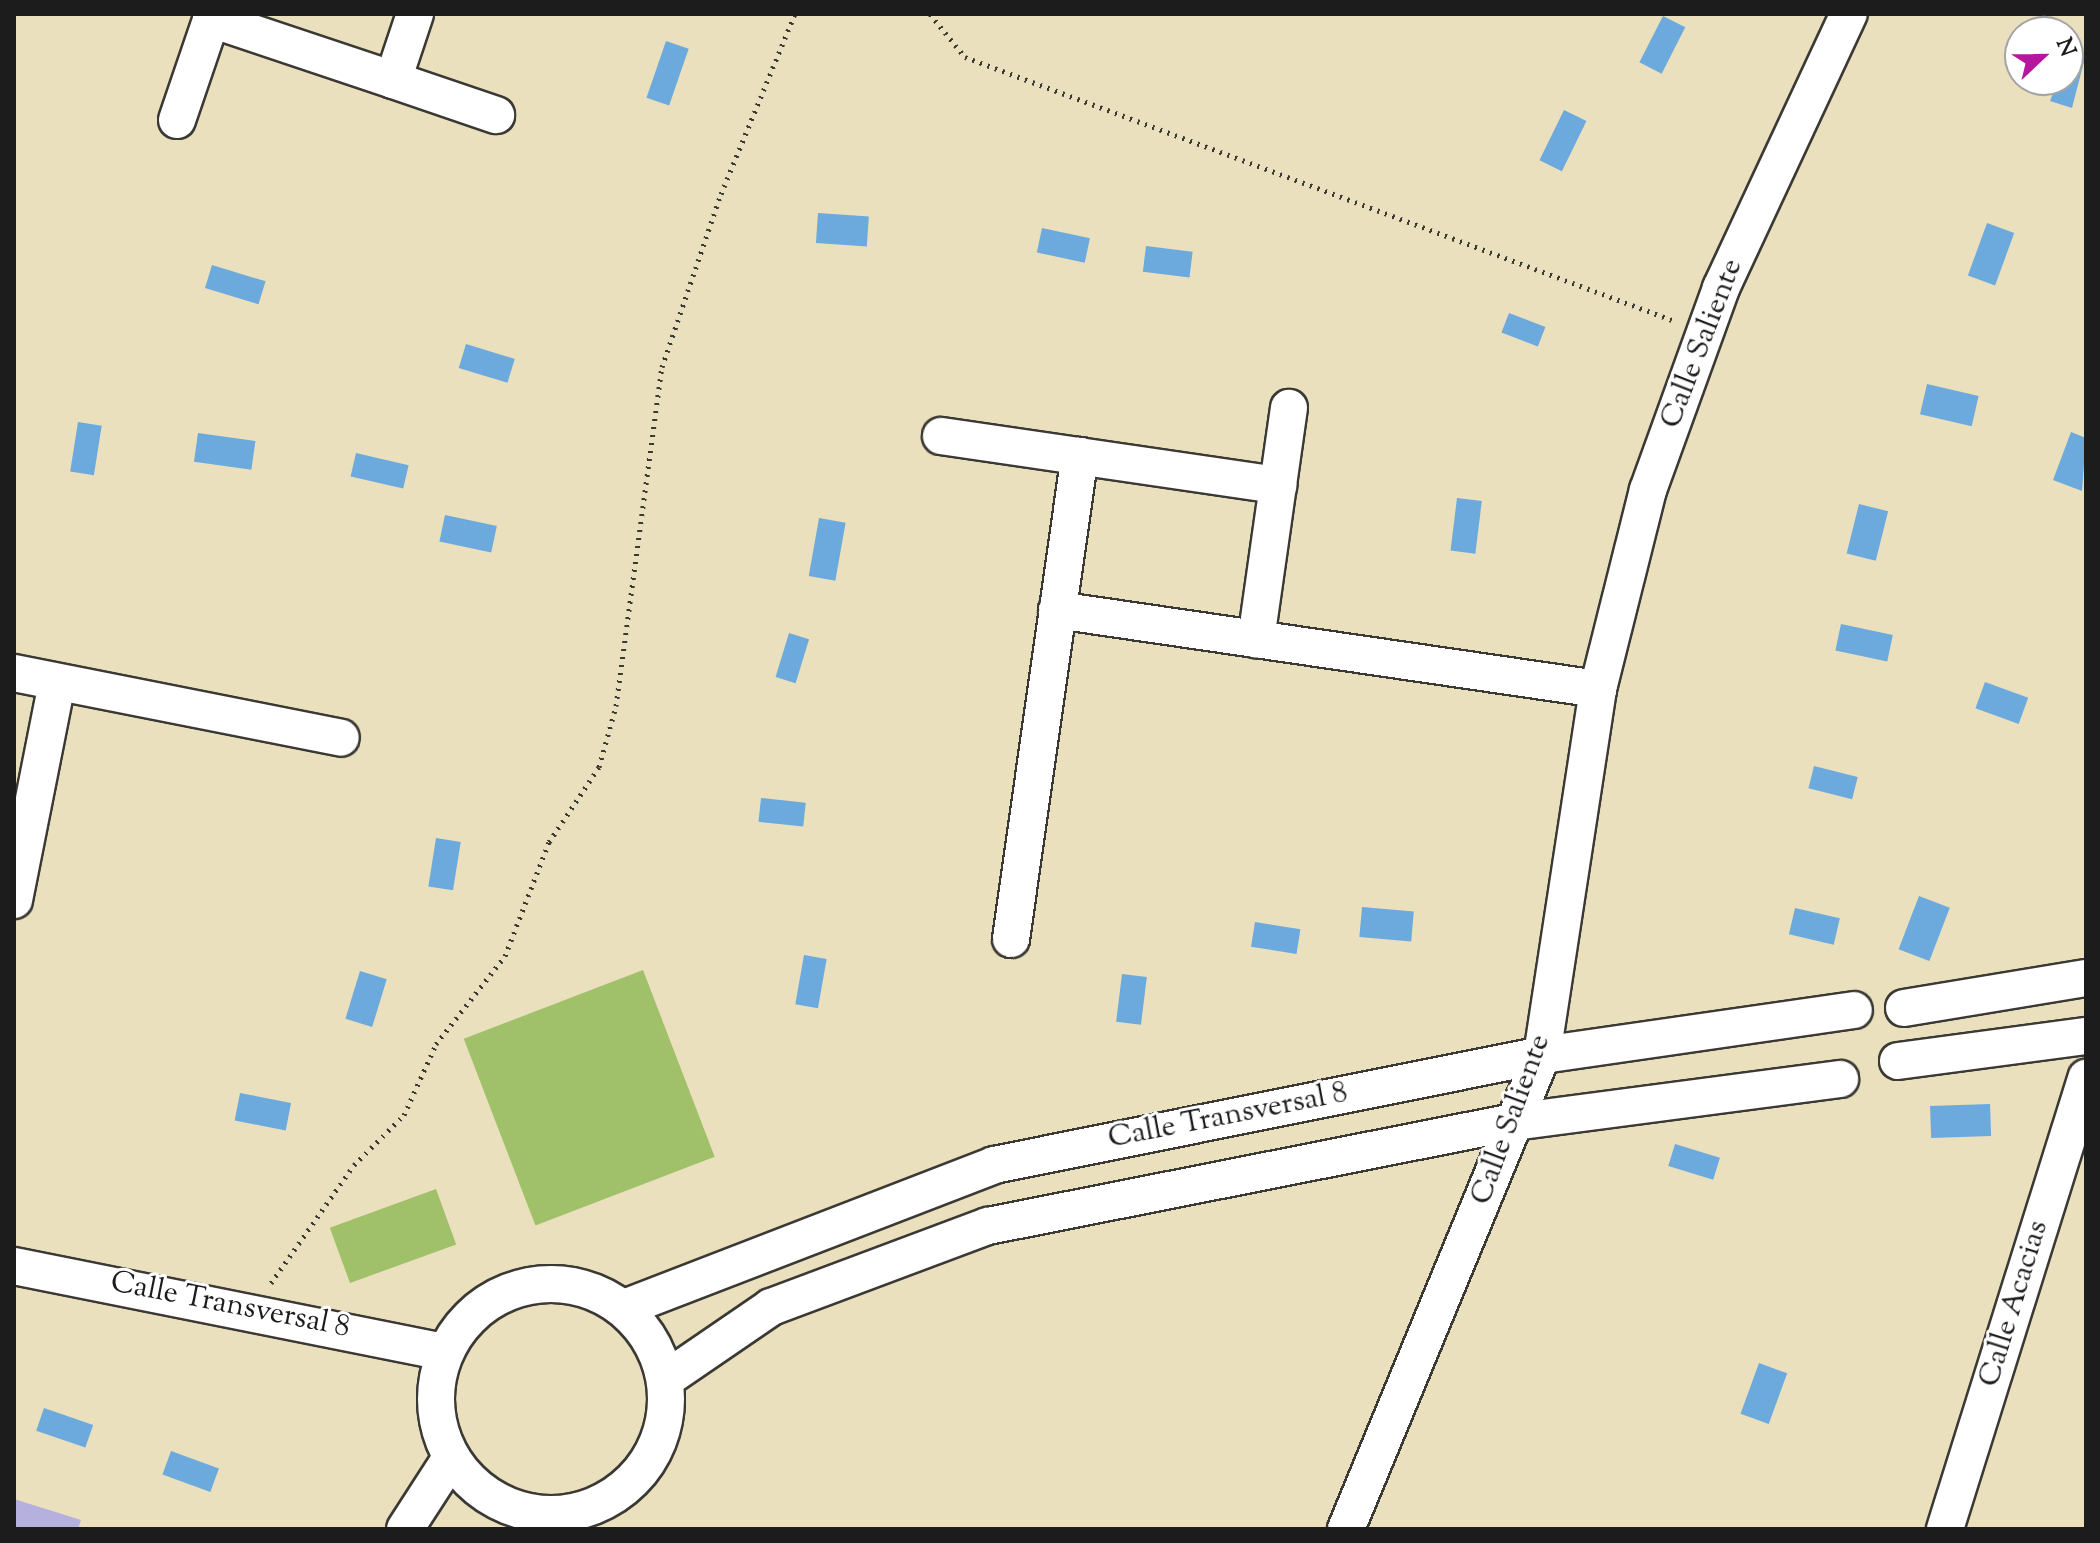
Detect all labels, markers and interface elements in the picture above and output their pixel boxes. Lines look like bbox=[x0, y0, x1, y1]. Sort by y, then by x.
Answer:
north arrow bbox=[2004, 16, 2084, 96]
text: N bbox=[2046, 34, 2083, 62]
street label: Calle Saliente bbox=[1654, 254, 1752, 434]
street label: Calle Saliente bbox=[1465, 1030, 1559, 1210]
street label: Calle Transversal 8 bbox=[1105, 1076, 1351, 1158]
street label: Calle Acacias bbox=[1973, 1217, 2057, 1391]
street label: Calle Transversal 8 bbox=[107, 1265, 353, 1347]

